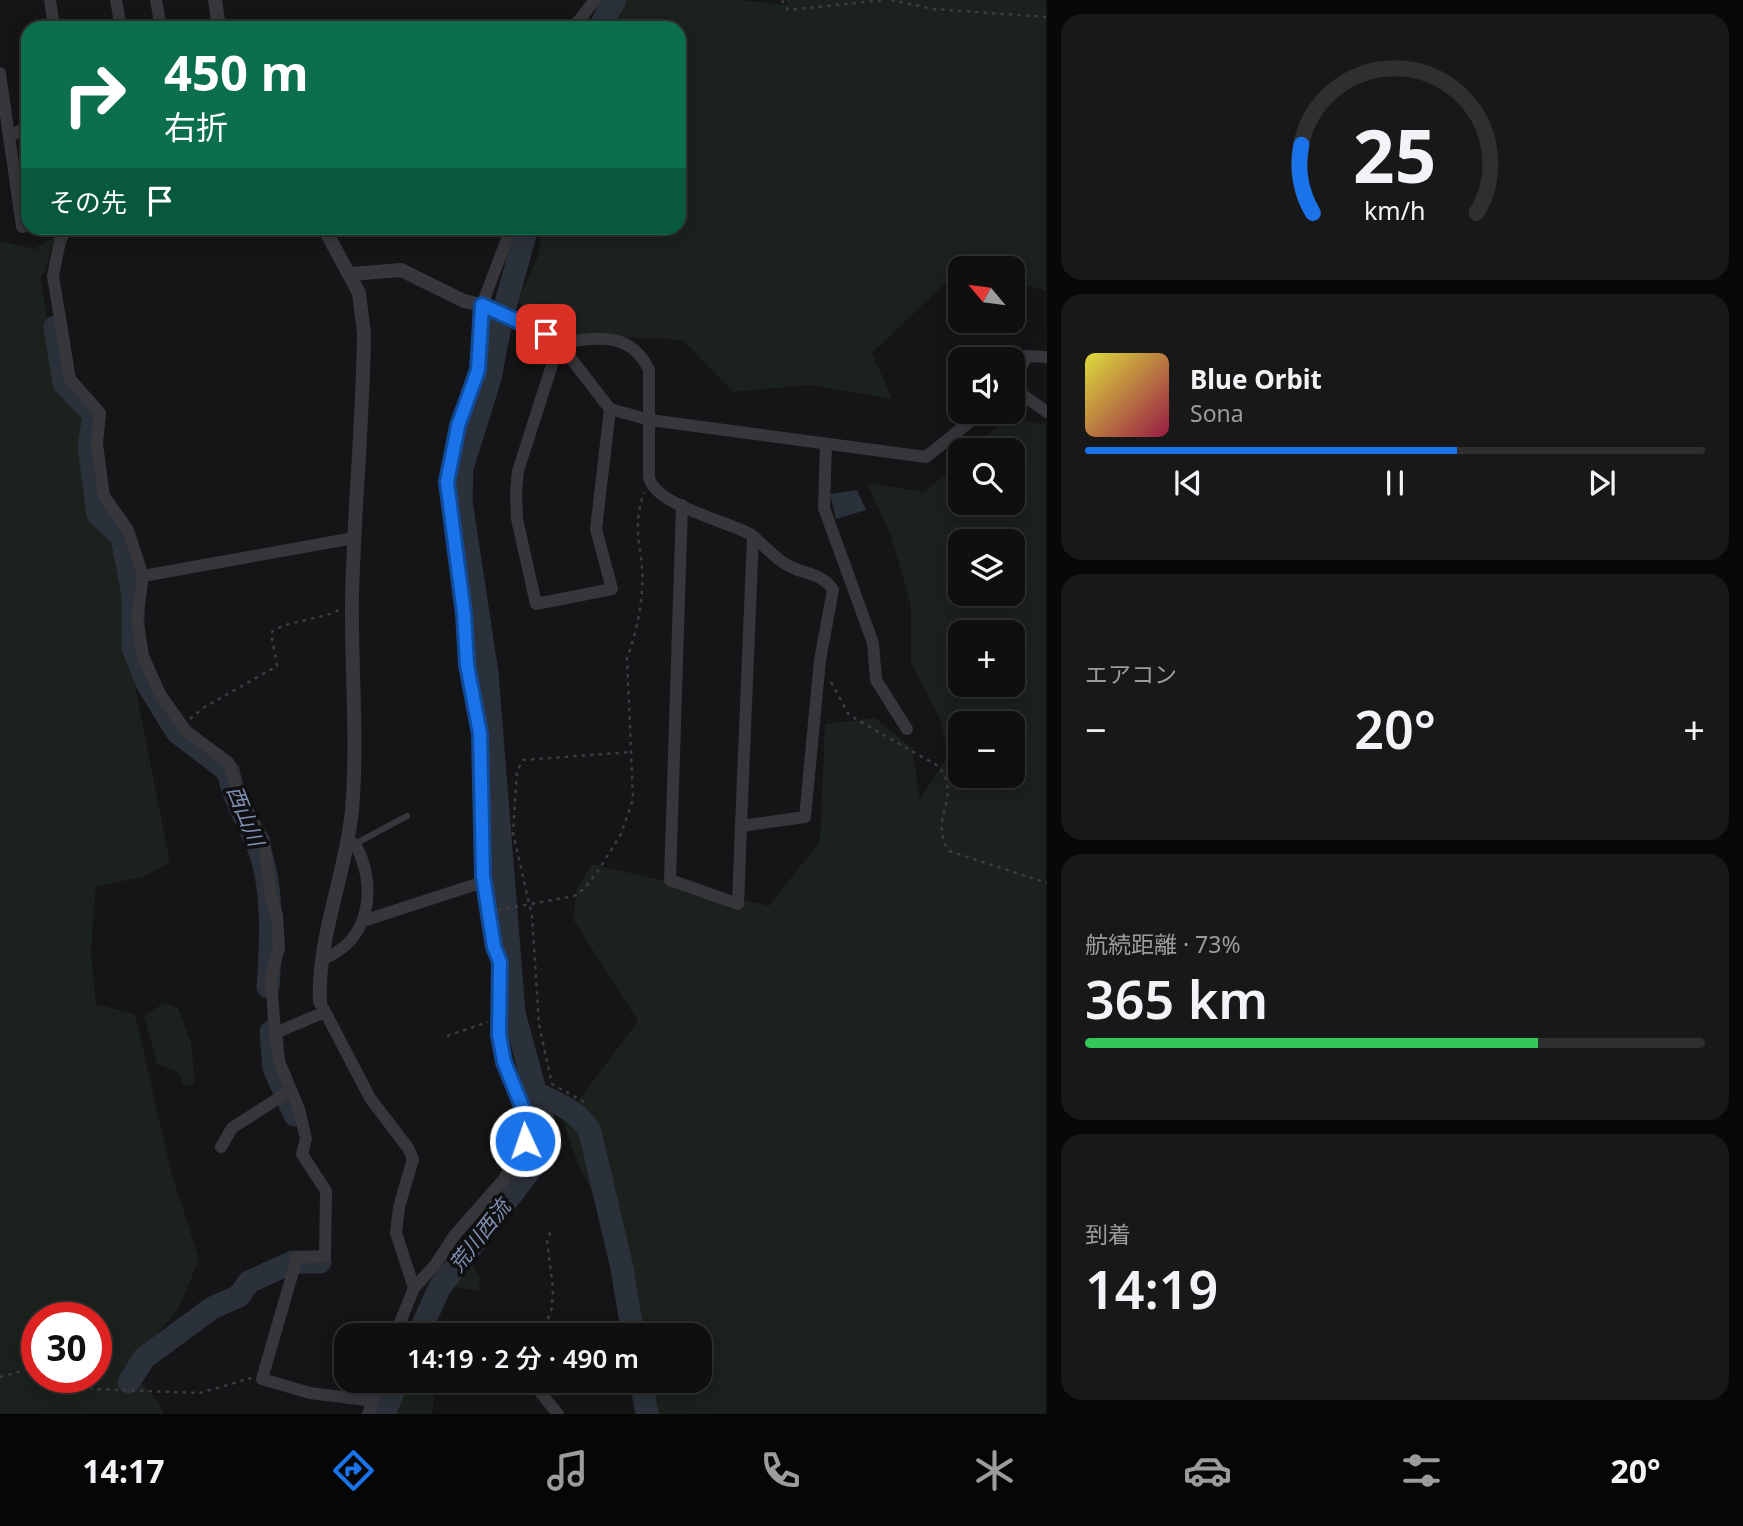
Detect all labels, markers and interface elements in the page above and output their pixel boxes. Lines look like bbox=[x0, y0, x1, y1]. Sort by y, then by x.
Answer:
text: 450 m bbox=[164, 39, 309, 105]
icon: right bbox=[49, 49, 140, 140]
text: 右折 bbox=[164, 105, 228, 148]
text: 25 bbox=[1353, 105, 1437, 204]
icon: arrive bbox=[141, 182, 179, 220]
text: その先 bbox=[49, 184, 127, 220]
text: km/h bbox=[1364, 193, 1426, 227]
north arrow bbox=[948, 256, 1026, 332]
map controls bbox=[948, 256, 1025, 788]
pin bbox=[516, 304, 576, 364]
icon: arrive bbox=[527, 315, 565, 353]
button: sound bbox=[948, 347, 1025, 424]
text: Blue Orbit bbox=[1190, 361, 1322, 397]
text: Sona bbox=[1190, 397, 1244, 429]
button: search bbox=[948, 438, 1025, 515]
icon: previous bbox=[1169, 464, 1207, 502]
icon: pause bbox=[1376, 464, 1414, 502]
icon: next bbox=[1583, 464, 1621, 502]
button: layers bbox=[948, 529, 1025, 606]
button: + bbox=[948, 620, 1025, 697]
text: エアコン bbox=[1085, 658, 1177, 690]
text: 20° bbox=[1354, 693, 1436, 764]
text: − bbox=[1085, 703, 1107, 755]
text: + bbox=[1683, 703, 1705, 755]
button: − bbox=[948, 711, 1025, 788]
water label: 西山川 bbox=[221, 781, 271, 852]
text: 航続距離 · 73% bbox=[1085, 928, 1241, 960]
text: 365 km bbox=[1085, 963, 1268, 1034]
position arrow bbox=[488, 1104, 562, 1178]
water label: 荒川西流 bbox=[442, 1191, 518, 1277]
text: 到着 bbox=[1085, 1218, 1131, 1250]
text: 14:19 bbox=[1085, 1253, 1218, 1324]
speed limit sign: 30 bbox=[21, 1302, 112, 1393]
text: 14:19 · 2 分 · 490 m bbox=[407, 1340, 639, 1376]
icon: directions bbox=[329, 1446, 378, 1495]
icon: music bbox=[543, 1446, 592, 1495]
icon: phone bbox=[756, 1446, 805, 1495]
icon: climate bbox=[970, 1446, 1019, 1495]
icon: car bbox=[1183, 1446, 1232, 1495]
icon: filters bbox=[1397, 1446, 1446, 1495]
text: 14:17 bbox=[82, 1449, 165, 1492]
text: 20° bbox=[1610, 1449, 1661, 1492]

